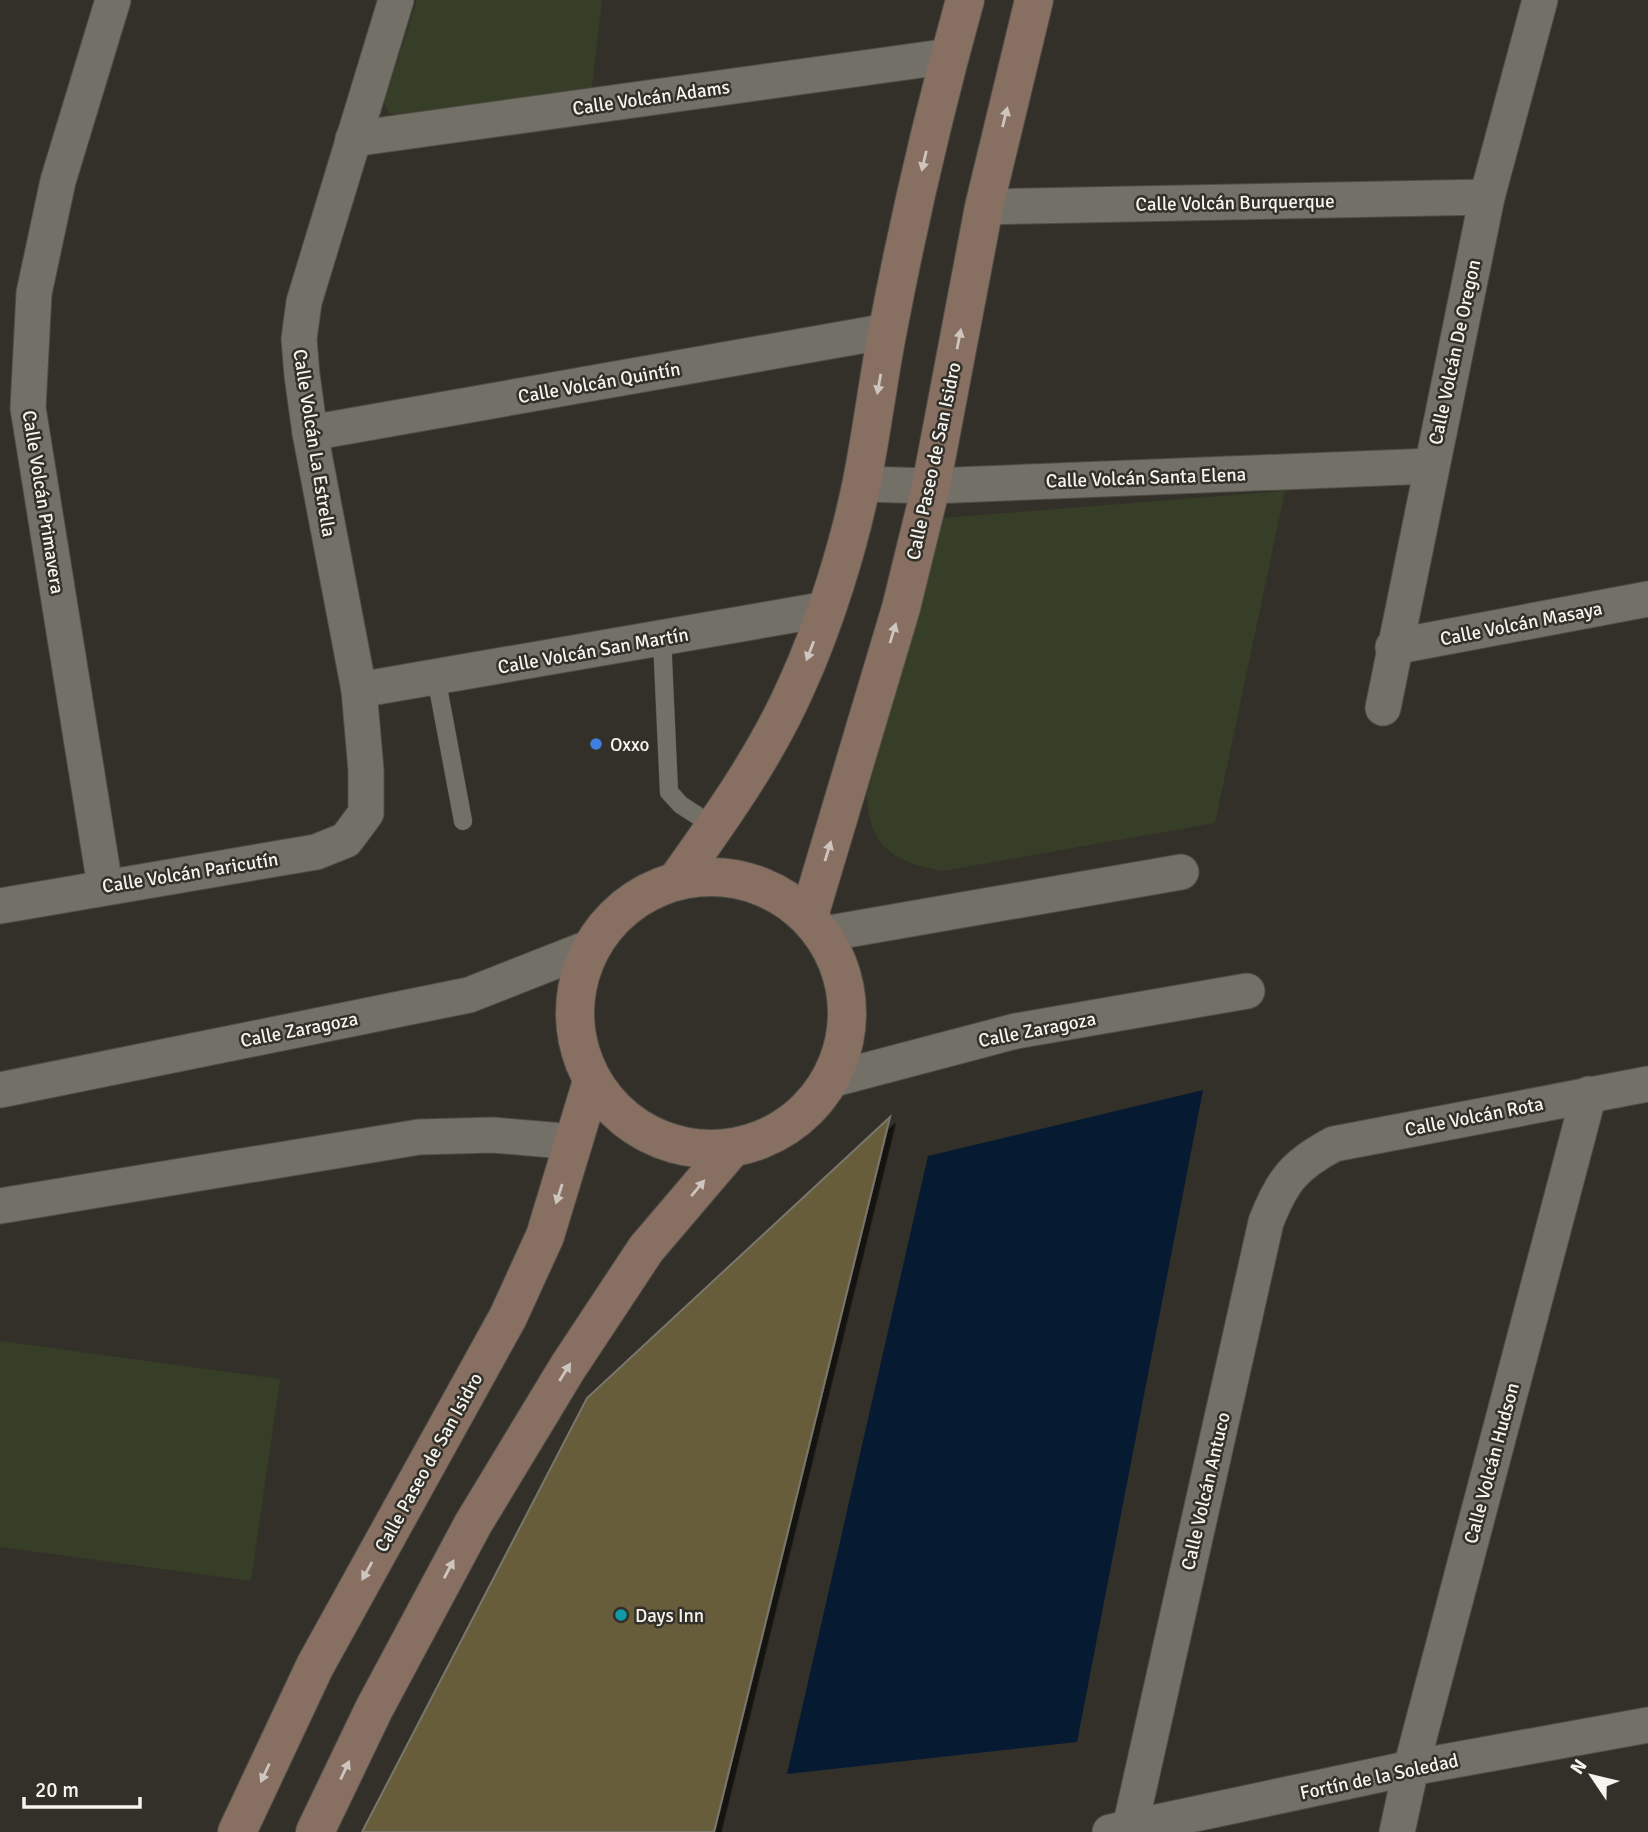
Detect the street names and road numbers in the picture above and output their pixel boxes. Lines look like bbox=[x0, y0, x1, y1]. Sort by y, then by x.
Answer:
street label: Calle Volcán Adams bbox=[571, 75, 731, 121]
street label: Calle Volcán Burquerque bbox=[1135, 189, 1335, 217]
street label: Calle Volcán De Oregon bbox=[1424, 257, 1486, 447]
street label: Calle Volcán La Estrella bbox=[287, 348, 341, 539]
street label: Calle Volcán Quintín bbox=[516, 357, 682, 409]
street label: Calle Paseo de San Isidro bbox=[901, 360, 967, 562]
street label: Calle Volcán Primavera bbox=[17, 409, 69, 596]
street label: Calle Volcán Santa Elena bbox=[1045, 463, 1247, 493]
street label: Calle Volcán Masaya bbox=[1438, 596, 1604, 651]
street label: Calle Volcán San Martín bbox=[496, 622, 690, 680]
street label: Calle Volcán Paricutín bbox=[100, 847, 280, 899]
street label: Calle Zaragoza bbox=[238, 1007, 360, 1053]
street label: Calle Zaragoza bbox=[976, 1007, 1098, 1053]
street label: Calle Volcán Rota bbox=[1403, 1092, 1546, 1142]
street label: Calle Paseo de San Isidro bbox=[370, 1368, 488, 1556]
street label: Calle Volcán Hudson bbox=[1459, 1380, 1525, 1546]
street label: Calle Volcán Antuco bbox=[1176, 1410, 1236, 1573]
street label: Fortín de la Soledad bbox=[1298, 1748, 1461, 1805]

